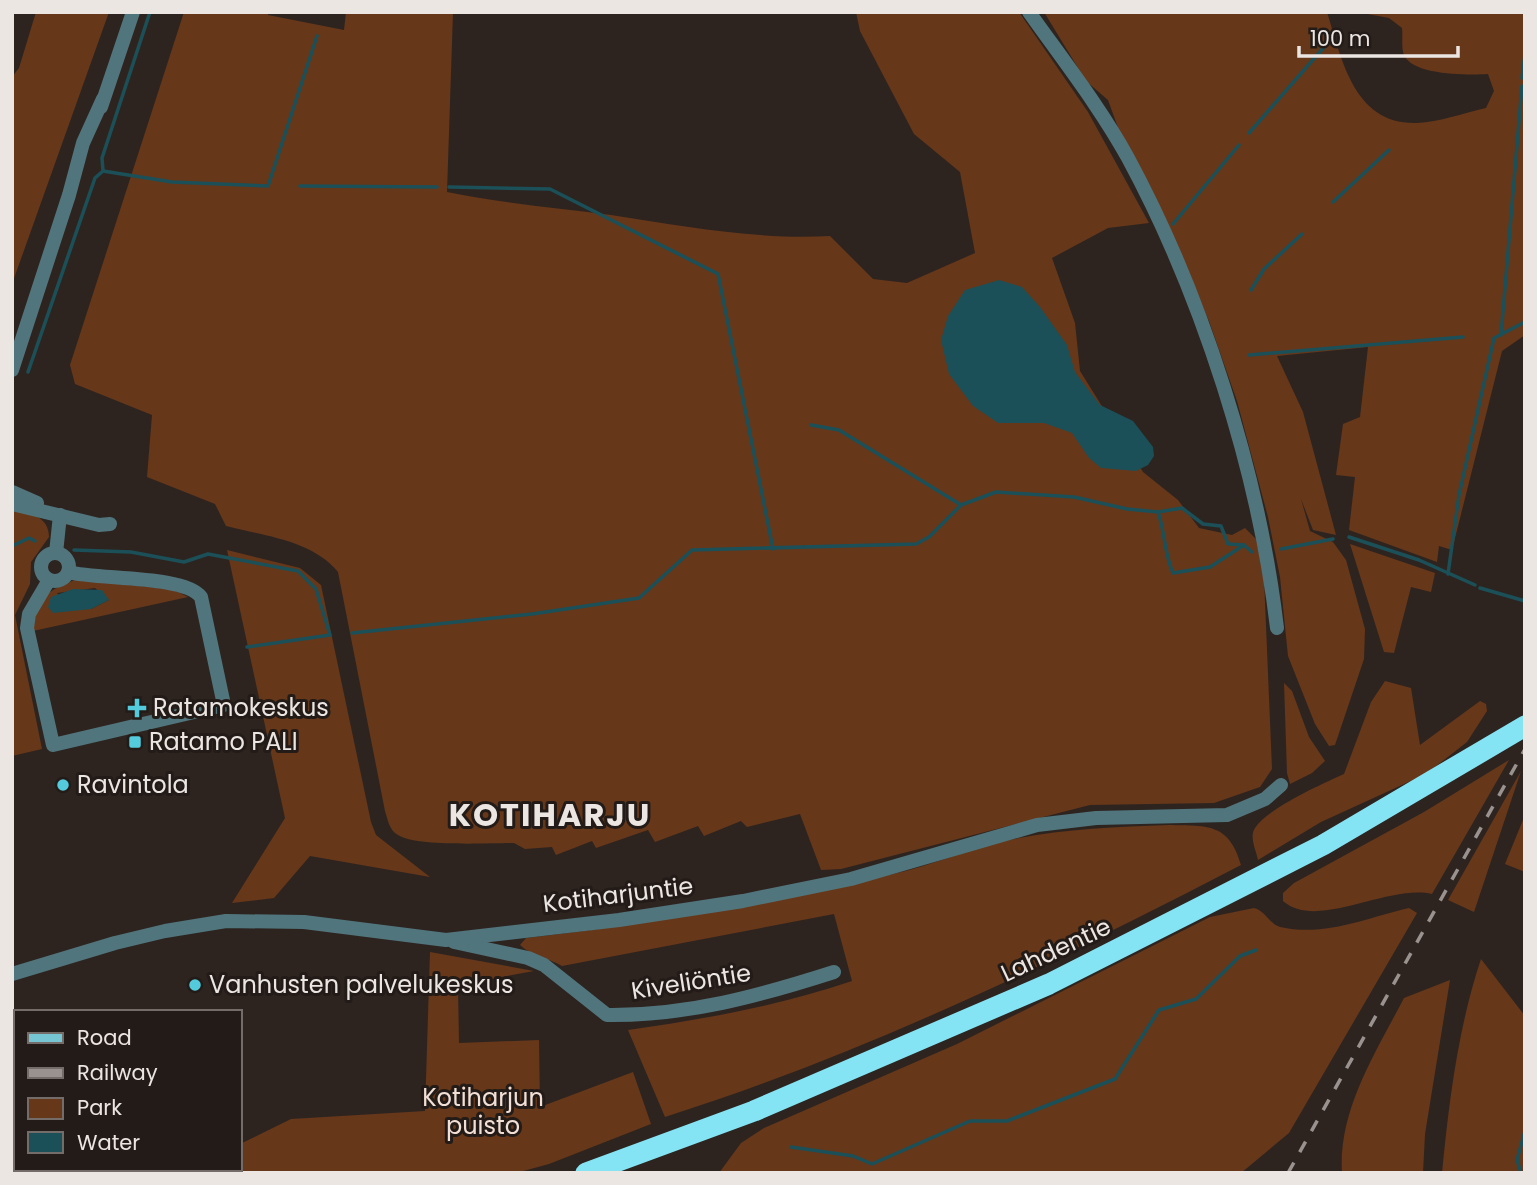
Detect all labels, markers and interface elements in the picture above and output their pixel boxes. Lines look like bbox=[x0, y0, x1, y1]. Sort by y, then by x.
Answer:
scale bar bbox=[1299, 14, 1458, 58]
text: 100 m bbox=[1310, 24, 1370, 53]
place label: Ratamokeskus bbox=[153, 691, 329, 724]
marker: Ratamokeskus bbox=[127, 698, 147, 718]
place label: Ratamo PALI bbox=[149, 725, 298, 758]
marker: Ratamo PALI bbox=[127, 734, 143, 750]
place label: Ravintola bbox=[77, 768, 189, 801]
marker: Ravintola bbox=[55, 777, 71, 793]
district label: KOTIHARJU bbox=[449, 792, 651, 837]
street label: Kotiharjuntie bbox=[541, 869, 695, 920]
street label: Lahdentie bbox=[995, 910, 1116, 989]
street label: Kiveliöntie bbox=[629, 956, 753, 1007]
place label: Vanhusten palvelukeskus bbox=[209, 968, 513, 1001]
marker: Vanhusten palvelukeskus bbox=[187, 977, 203, 993]
legend bbox=[14, 1010, 242, 1171]
text: Road bbox=[77, 1023, 132, 1052]
text: Railway bbox=[77, 1058, 158, 1087]
park label: Kotiharjun puisto bbox=[422, 1081, 544, 1142]
text: Park bbox=[77, 1093, 122, 1122]
text: Water bbox=[77, 1128, 140, 1157]

